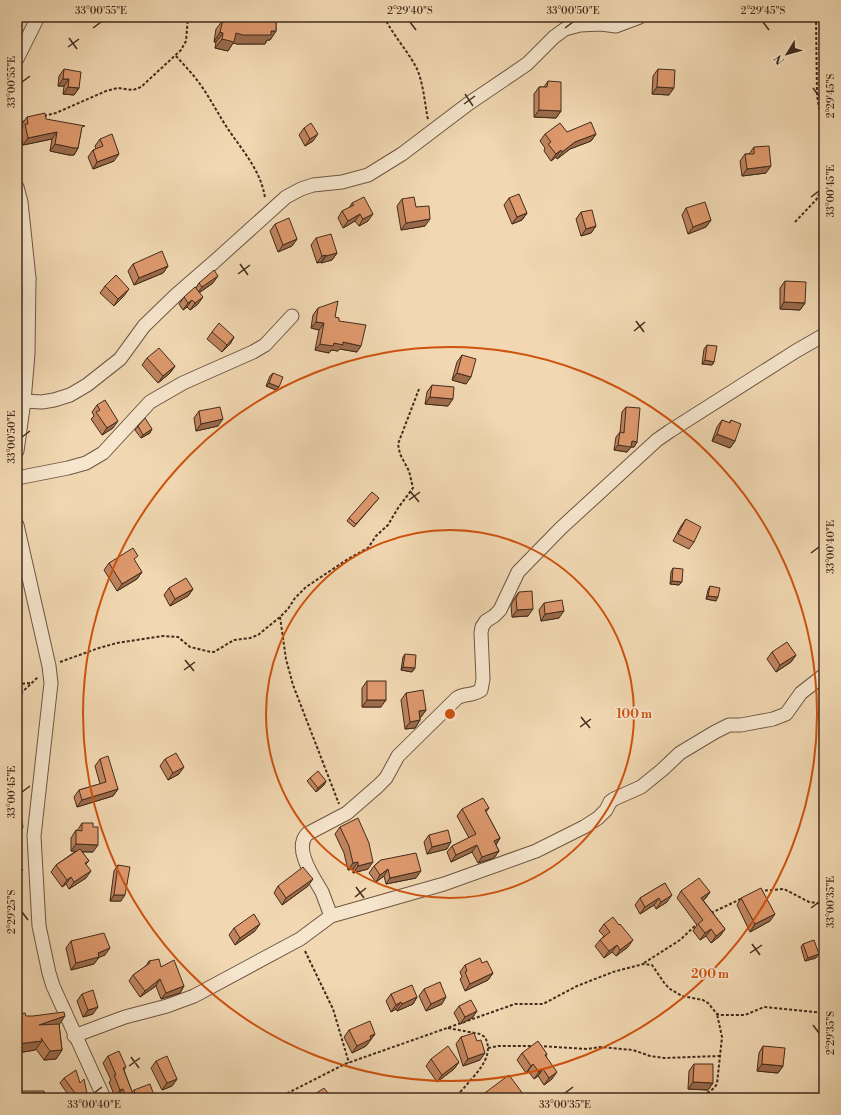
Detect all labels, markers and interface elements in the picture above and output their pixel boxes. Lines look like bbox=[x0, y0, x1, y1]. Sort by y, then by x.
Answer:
text: 33°00'55"E bbox=[75, 5, 127, 17]
text: 2°29'40"S bbox=[387, 5, 433, 17]
text: 33°00'50"E bbox=[546, 5, 600, 17]
text: 2°29'45"S bbox=[741, 5, 785, 17]
north arrow bbox=[767, 34, 807, 74]
text: N bbox=[771, 51, 788, 67]
text: 33°00'55"E bbox=[6, 56, 18, 108]
text: 2°29'45"S bbox=[825, 74, 837, 118]
text: 33°00'45"E bbox=[825, 165, 837, 217]
text: 33°00'50"E bbox=[6, 410, 18, 464]
text: 33°00'40"E bbox=[825, 520, 837, 574]
centre of rings bbox=[443, 707, 457, 721]
text: 100 m bbox=[616, 707, 652, 722]
text: 33°00'45"E bbox=[6, 766, 18, 818]
text: 33°00'35"E bbox=[825, 876, 837, 928]
text: 2°29'25"S bbox=[6, 890, 18, 934]
text: 200 m bbox=[691, 967, 729, 982]
text: 2°29'35"S bbox=[825, 1011, 837, 1055]
text: 33°00'40"E bbox=[67, 1099, 121, 1111]
text: 33°00'35"E bbox=[539, 1099, 591, 1111]

